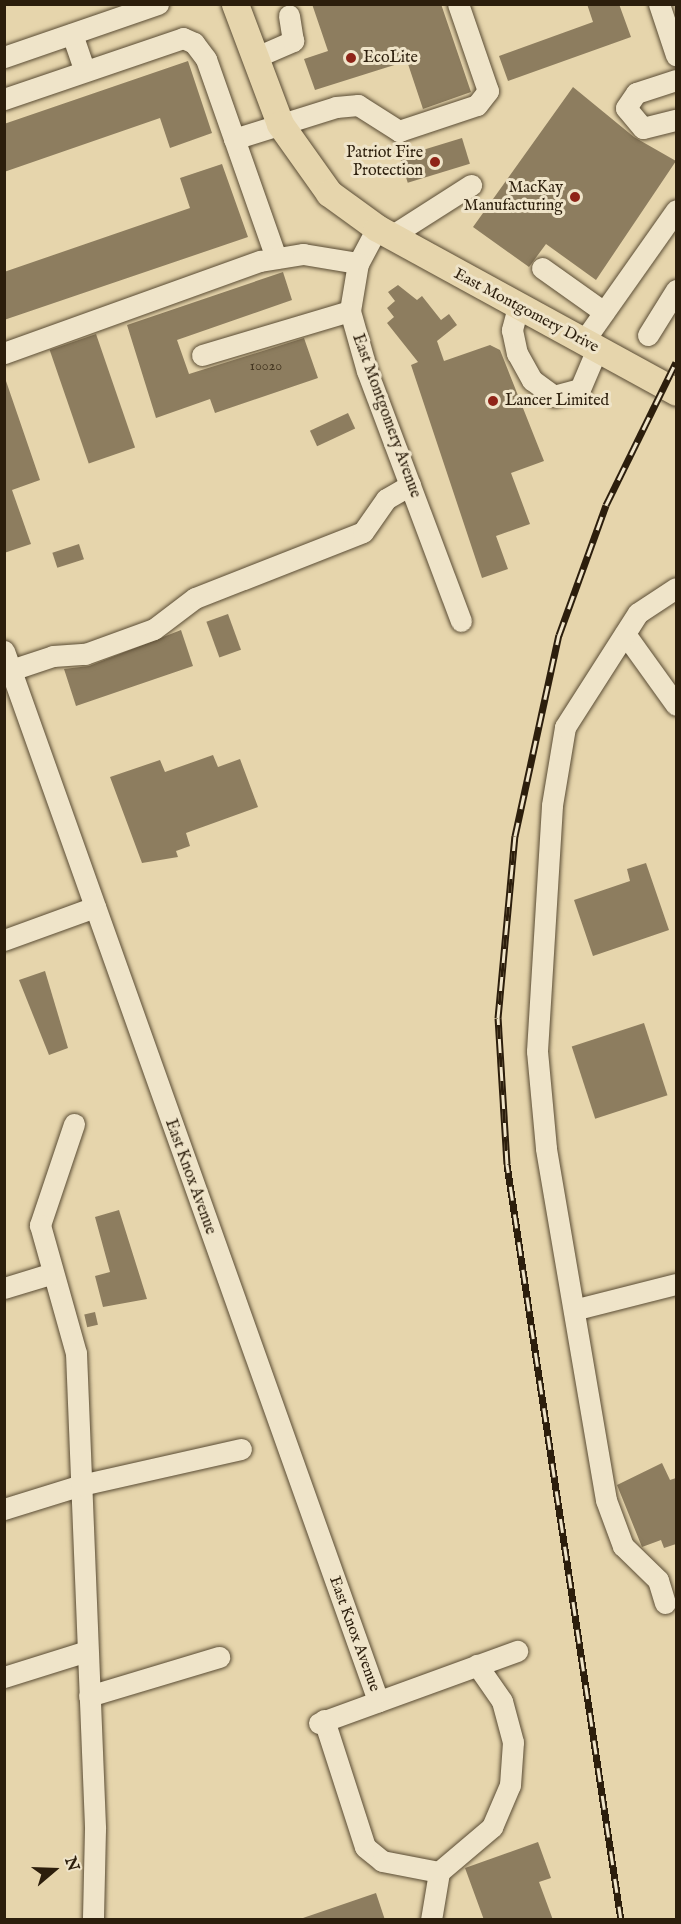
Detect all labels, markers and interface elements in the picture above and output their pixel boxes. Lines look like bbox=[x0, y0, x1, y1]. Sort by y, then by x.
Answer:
place label: EcoLite bbox=[363, 48, 418, 68]
marker: EcoLite bbox=[344, 51, 358, 65]
place label: Patriot Fire Protection bbox=[346, 143, 423, 181]
marker: Patriot Fire Protection bbox=[428, 155, 442, 169]
place label: MacKay Manufacturing bbox=[464, 178, 563, 216]
marker: MacKay Manufacturing bbox=[568, 190, 582, 204]
street label: East Montgomery Drive bbox=[450, 265, 602, 357]
street label: East Montgomery Avenue bbox=[347, 331, 425, 501]
house number: 10020 bbox=[250, 358, 282, 374]
place label: Lancer Limited bbox=[505, 391, 609, 411]
marker: Lancer Limited bbox=[486, 394, 500, 408]
street label: East Knox Avenue bbox=[160, 1117, 220, 1237]
street label: East Knox Avenue bbox=[324, 1574, 384, 1694]
north arrow bbox=[24, 1840, 84, 1900]
text: N bbox=[59, 1854, 83, 1874]

